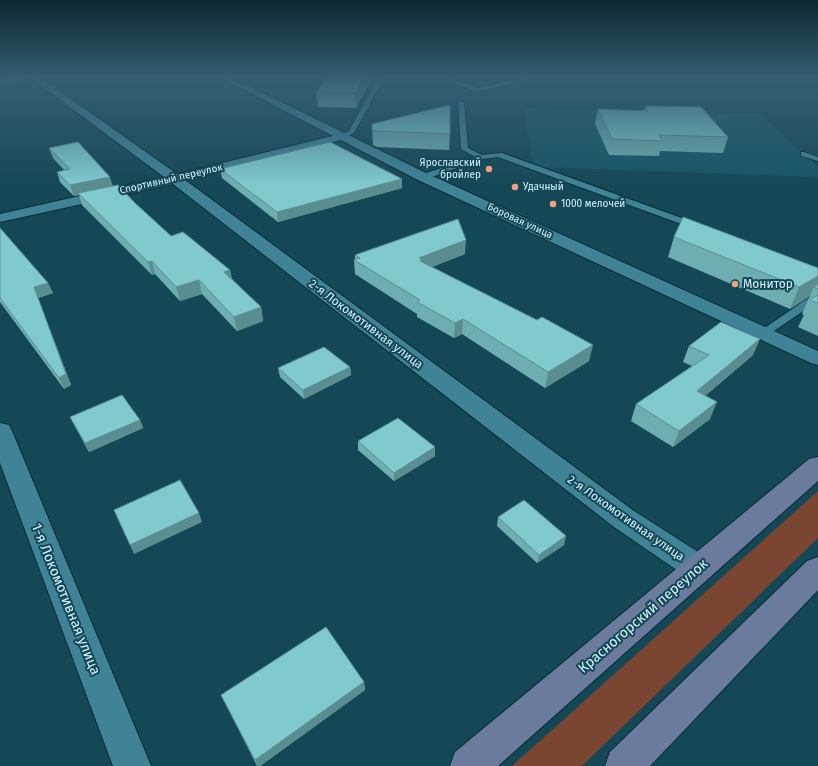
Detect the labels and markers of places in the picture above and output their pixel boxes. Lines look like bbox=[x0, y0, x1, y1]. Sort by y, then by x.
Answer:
place label: Ярославский бройлер bbox=[420, 157, 481, 181]
marker: Ярославский бройлер bbox=[484, 164, 494, 174]
place label: Удачный bbox=[523, 181, 564, 193]
marker: Удачный bbox=[510, 182, 520, 192]
place label: 1000 мелочей bbox=[561, 198, 625, 210]
marker: 1000 мелочей bbox=[548, 199, 558, 209]
place label: Монитор bbox=[743, 277, 793, 291]
marker: Монитор bbox=[730, 279, 740, 289]

